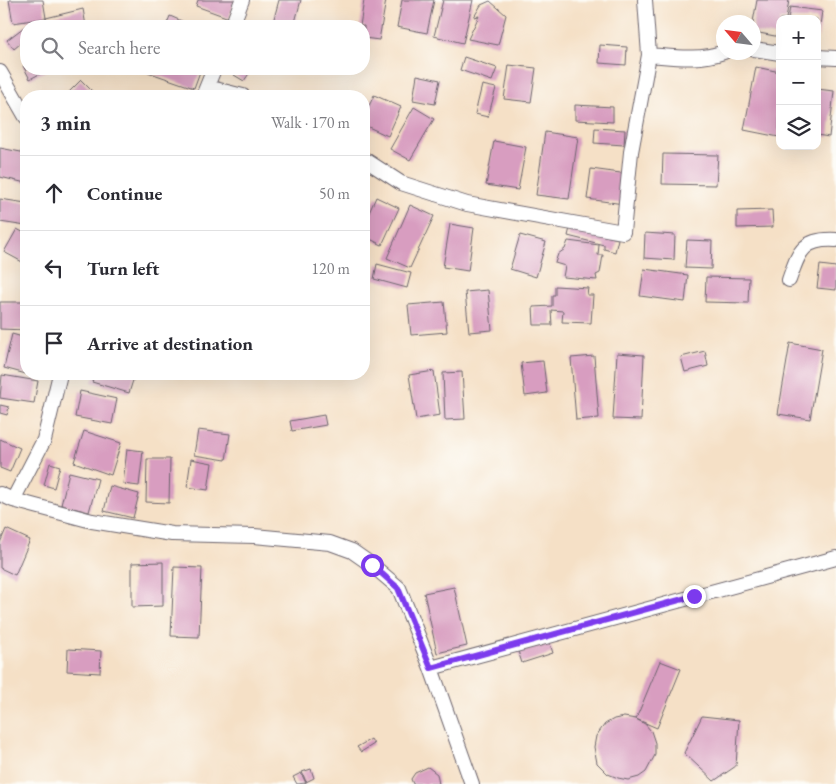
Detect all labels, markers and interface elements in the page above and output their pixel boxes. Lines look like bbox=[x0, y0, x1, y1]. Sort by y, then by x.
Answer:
north arrow bbox=[716, 15, 761, 60]
map controls bbox=[776, 15, 821, 150]
button: + bbox=[776, 15, 821, 60]
search box bbox=[20, 20, 370, 75]
icon: search bbox=[38, 34, 66, 62]
text: Search here bbox=[78, 35, 160, 60]
button: − bbox=[776, 60, 821, 105]
button: layers bbox=[776, 105, 821, 150]
text: 3 min bbox=[40, 109, 91, 136]
text: Walk · 170 m bbox=[271, 112, 350, 133]
icon: ahead bbox=[40, 179, 68, 207]
text: Continue bbox=[87, 181, 162, 206]
text: 50 m bbox=[319, 183, 350, 204]
icon: left bbox=[40, 254, 68, 282]
text: Turn left bbox=[87, 256, 159, 281]
text: 120 m bbox=[311, 258, 350, 279]
icon: arrive bbox=[40, 329, 68, 357]
text: Arrive at destination bbox=[87, 331, 253, 356]
route start bbox=[361, 554, 384, 577]
route end bbox=[683, 585, 706, 608]

